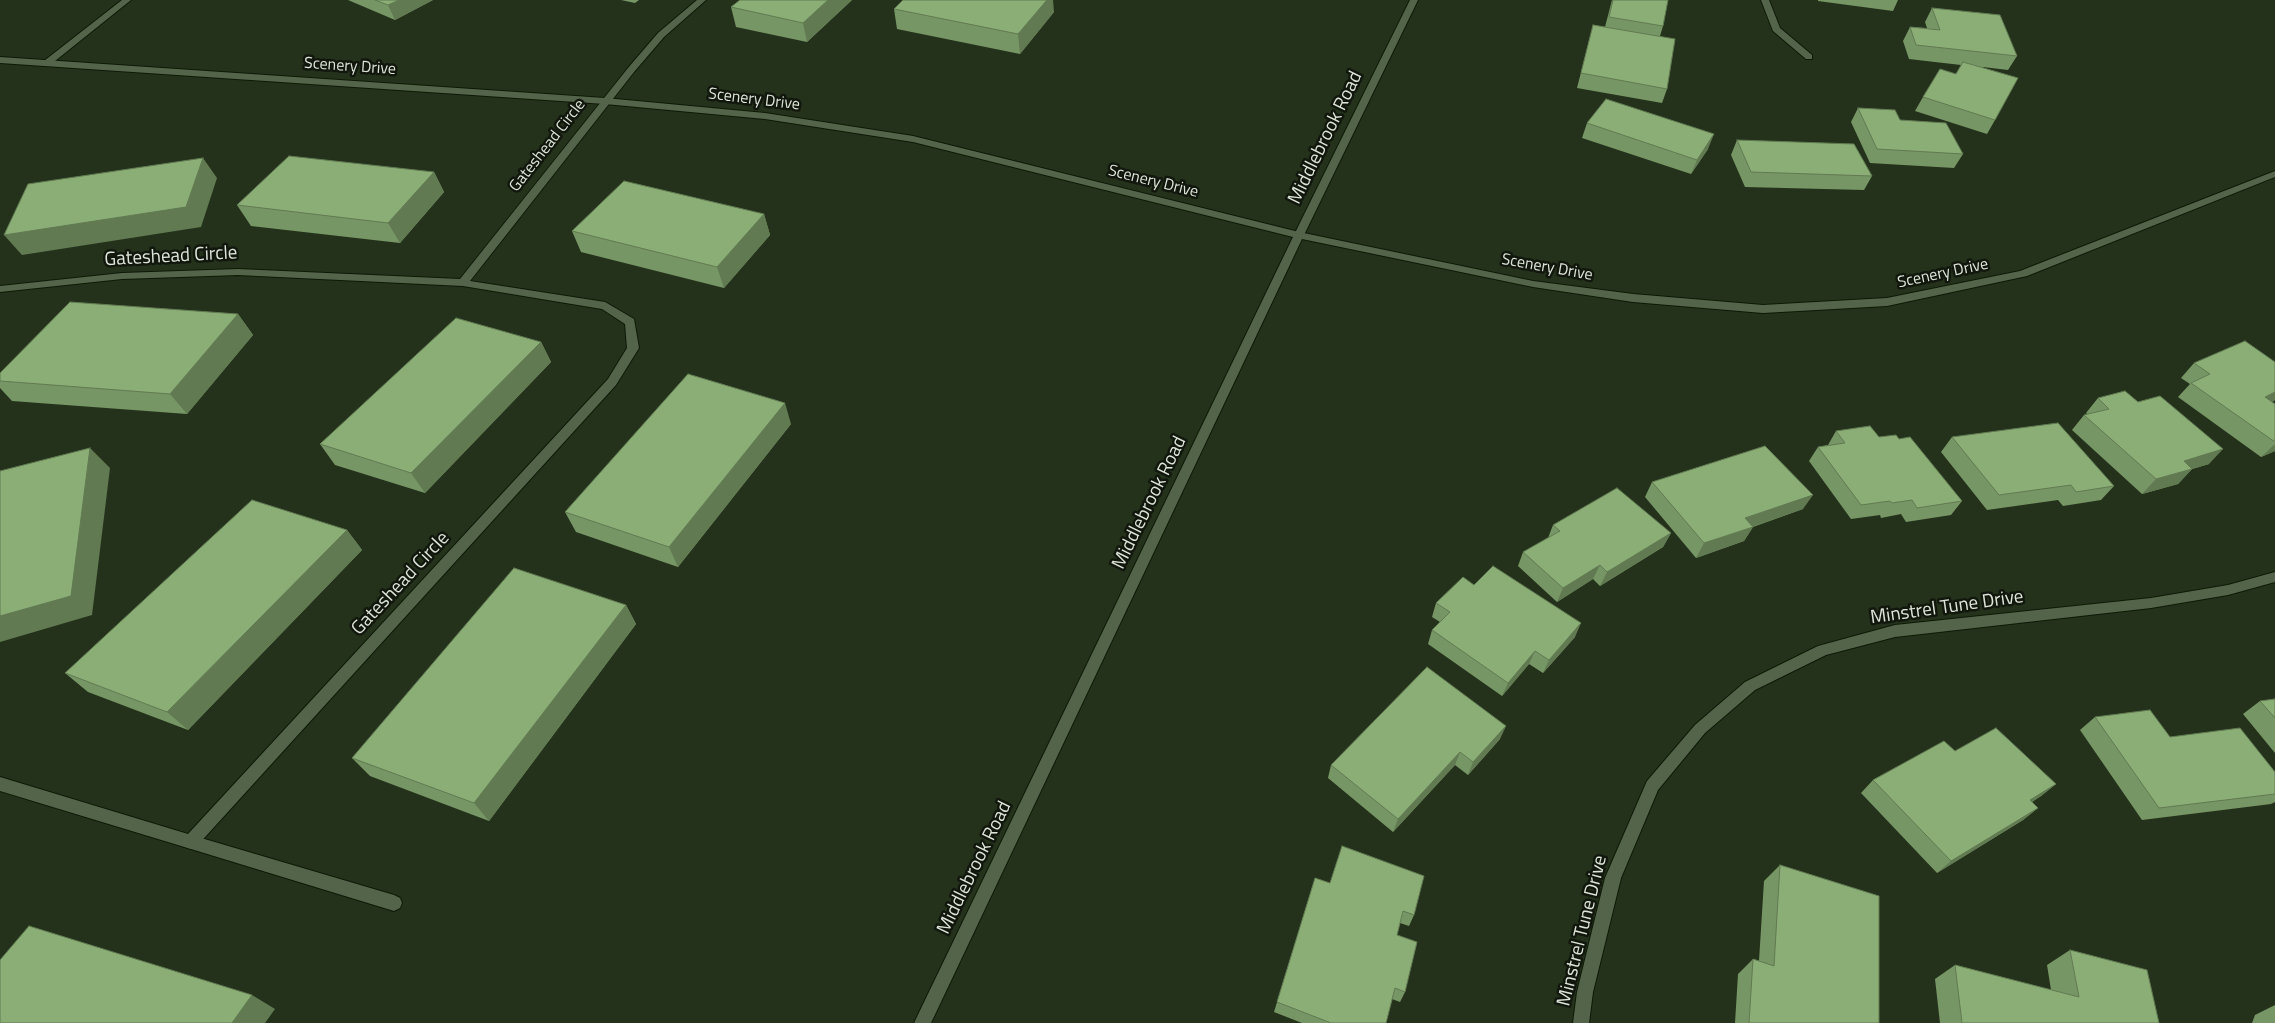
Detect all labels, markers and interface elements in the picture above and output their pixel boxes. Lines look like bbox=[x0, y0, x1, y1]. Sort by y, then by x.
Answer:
street label: Scenery Drive bbox=[303, 54, 397, 80]
street label: Middlebrook Road bbox=[1284, 68, 1368, 208]
street label: Scenery Drive bbox=[707, 85, 801, 115]
street label: Gateshead Circle bbox=[506, 96, 590, 196]
street label: Scenery Drive bbox=[1106, 162, 1200, 202]
street label: Gateshead Circle bbox=[104, 242, 238, 272]
street label: Scenery Drive bbox=[1500, 251, 1594, 285]
street label: Scenery Drive bbox=[1896, 255, 1990, 293]
street label: Middlebrook Road bbox=[1108, 433, 1192, 573]
street label: Gateshead Circle bbox=[347, 528, 455, 640]
street label: Minstrel Tune Drive bbox=[1869, 586, 2025, 630]
street label: Middlebrook Road bbox=[933, 798, 1017, 938]
street label: Minstrel Tune Drive bbox=[1553, 853, 1613, 1009]

